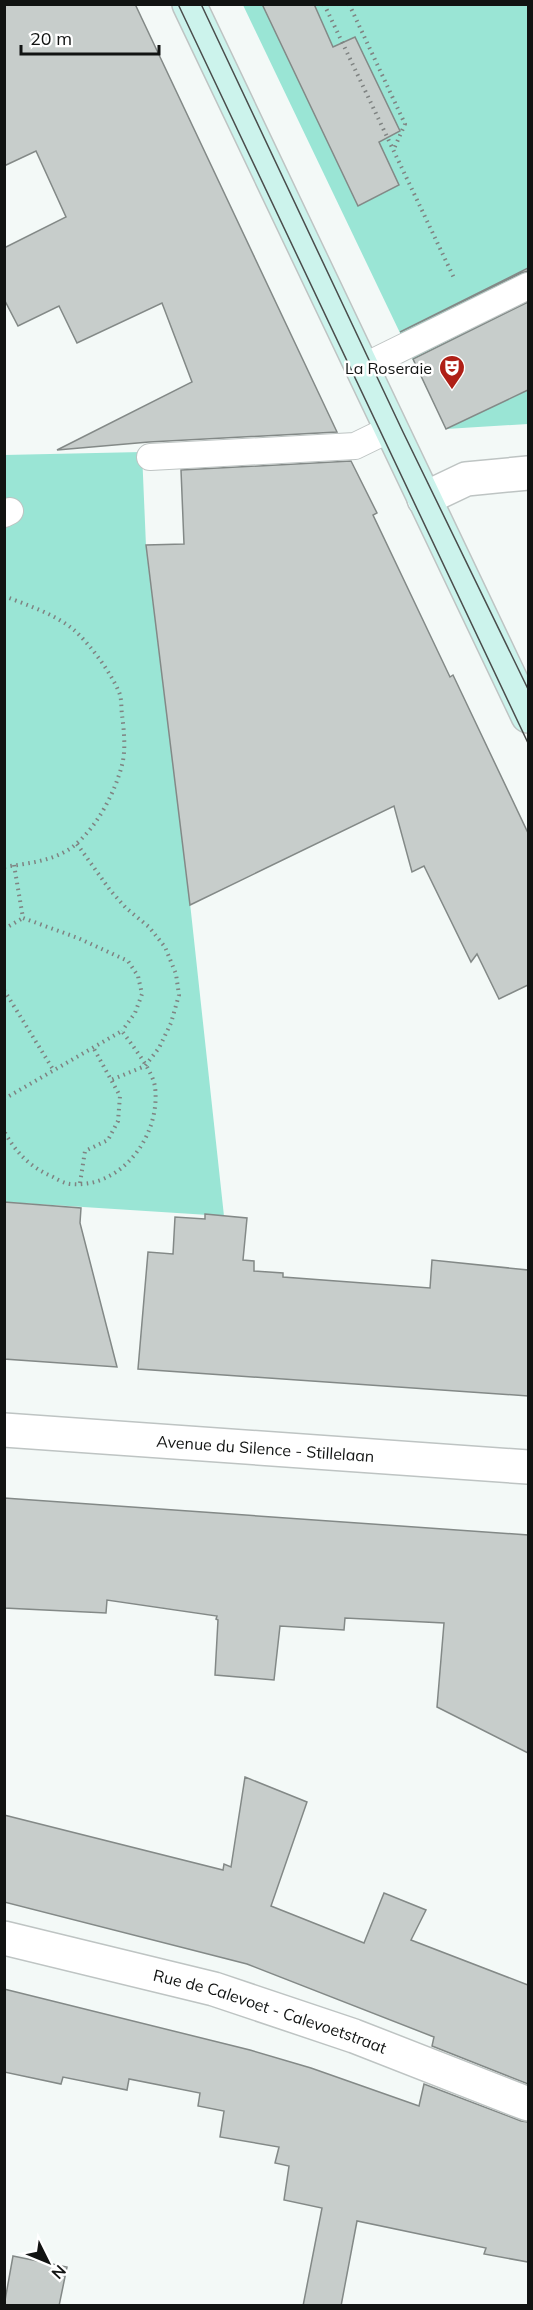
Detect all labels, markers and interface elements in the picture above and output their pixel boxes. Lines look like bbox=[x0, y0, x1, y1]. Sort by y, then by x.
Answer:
scale bar bbox=[21, 18, 159, 56]
text: 20 m bbox=[30, 27, 72, 50]
theatre icon: La Roseraie bbox=[437, 353, 467, 391]
place label: La Roseraie bbox=[345, 358, 432, 378]
street label: Avenue du Silence - Stillelaan bbox=[156, 1431, 375, 1466]
street label: Rue de Calevoet - Calevoetstraat bbox=[151, 1965, 390, 2058]
north arrow bbox=[18, 2232, 78, 2292]
text: N bbox=[48, 2261, 70, 2283]

